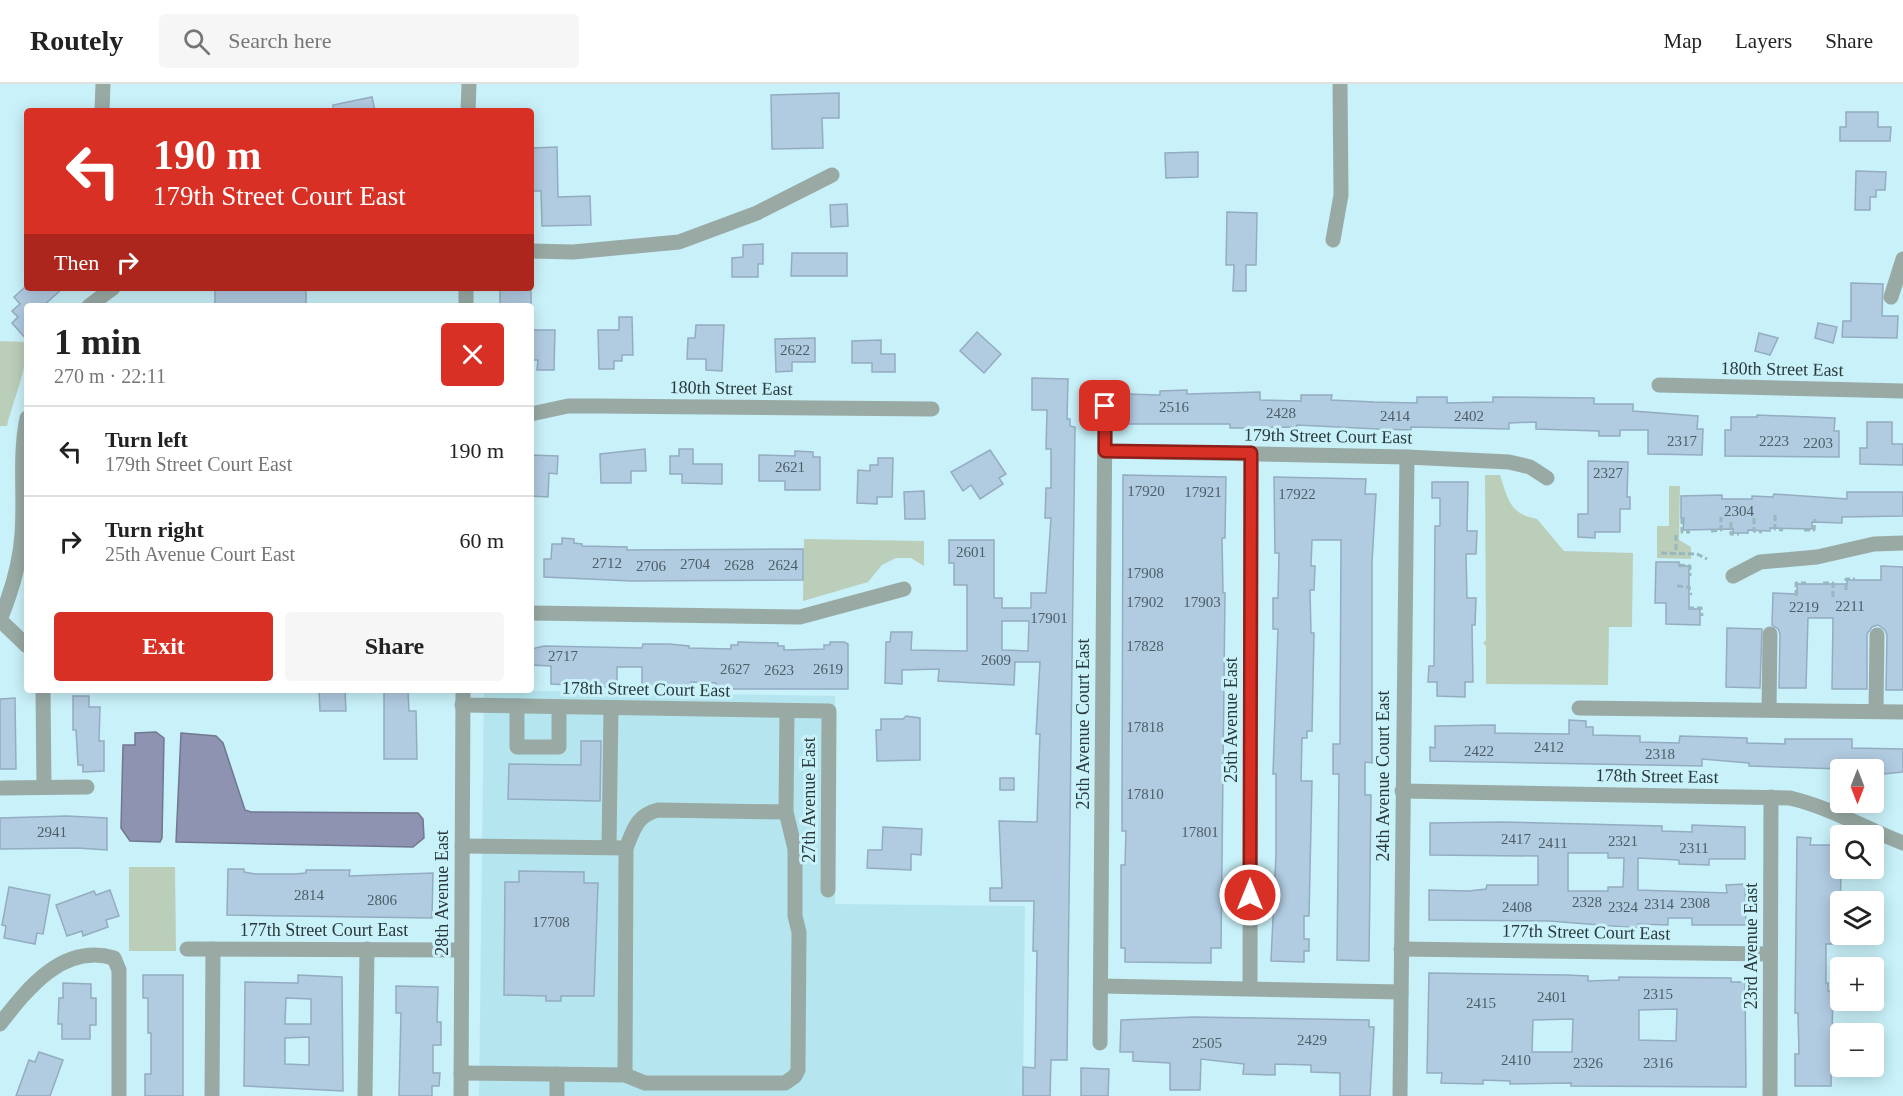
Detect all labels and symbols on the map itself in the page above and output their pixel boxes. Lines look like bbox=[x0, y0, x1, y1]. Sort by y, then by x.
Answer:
house number: 2622 bbox=[780, 342, 810, 358]
street label: 180th Street East bbox=[1720, 358, 1844, 380]
street label: 180th Street East bbox=[669, 377, 793, 399]
pin bbox=[1079, 380, 1130, 431]
house number: 2516 bbox=[1159, 399, 1190, 415]
house number: 2428 bbox=[1266, 405, 1296, 421]
house number: 2414 bbox=[1380, 408, 1411, 424]
house number: 2402 bbox=[1454, 408, 1484, 424]
street label: 179th Street Court East bbox=[1244, 425, 1412, 447]
house number: 2317 bbox=[1667, 433, 1698, 449]
house number: 2223 bbox=[1759, 433, 1789, 449]
house number: 2203 bbox=[1803, 435, 1833, 451]
house number: 2621 bbox=[775, 459, 805, 475]
house number: 2327 bbox=[1593, 465, 1624, 481]
house number: 17920 bbox=[1127, 483, 1165, 499]
house number: 17921 bbox=[1184, 484, 1222, 500]
house number: 17922 bbox=[1278, 486, 1316, 502]
house number: 2304 bbox=[1724, 503, 1755, 519]
house number: 2601 bbox=[956, 544, 986, 560]
house number: 2712 bbox=[592, 555, 622, 571]
house number: 2704 bbox=[680, 556, 711, 572]
house number: 2628 bbox=[724, 557, 754, 573]
house number: 2624 bbox=[768, 557, 799, 573]
house number: 2706 bbox=[636, 558, 667, 574]
house number: 17908 bbox=[1126, 565, 1164, 581]
house number: 17902 bbox=[1126, 594, 1164, 610]
house number: 17903 bbox=[1183, 594, 1221, 610]
house number: 2211 bbox=[1835, 598, 1865, 614]
house number: 2219 bbox=[1789, 599, 1819, 615]
house number: 17901 bbox=[1030, 610, 1068, 626]
street label: 25th Avenue Court East bbox=[1073, 638, 1093, 810]
house number: 17828 bbox=[1126, 638, 1164, 654]
house number: 2717 bbox=[548, 648, 579, 664]
house number: 2609 bbox=[981, 652, 1011, 668]
street label: 25th Avenue East bbox=[1221, 657, 1241, 783]
house number: 2627 bbox=[720, 661, 751, 677]
house number: 2619 bbox=[813, 661, 843, 677]
house number: 2623 bbox=[764, 662, 794, 678]
street label: 178th Street Court East bbox=[562, 678, 730, 700]
street label: 24th Avenue Court East bbox=[1373, 690, 1393, 862]
house number: 17818 bbox=[1126, 719, 1164, 735]
street label: 27th Avenue East bbox=[799, 737, 819, 863]
house number: 2412 bbox=[1534, 739, 1564, 755]
house number: 2422 bbox=[1464, 743, 1494, 759]
house number: 2318 bbox=[1645, 746, 1675, 762]
north arrow bbox=[1830, 759, 1884, 813]
street label: 178th Street East bbox=[1595, 765, 1719, 787]
house number: 17810 bbox=[1126, 786, 1164, 802]
house number: 2941 bbox=[37, 824, 67, 840]
house number: 17801 bbox=[1181, 824, 1219, 840]
street label: 28th Avenue East bbox=[432, 830, 452, 956]
house number: 2417 bbox=[1501, 831, 1532, 847]
house number: 2321 bbox=[1608, 833, 1638, 849]
house number: 2411 bbox=[1538, 835, 1568, 851]
house number: 2311 bbox=[1679, 840, 1709, 856]
position arrow bbox=[1218, 863, 1282, 927]
street label: 23rd Avenue East bbox=[1741, 883, 1761, 1009]
house number: 2814 bbox=[294, 887, 325, 903]
house number: 2806 bbox=[367, 892, 398, 908]
house number: 2328 bbox=[1572, 894, 1602, 910]
house number: 2308 bbox=[1680, 895, 1710, 911]
house number: 2314 bbox=[1644, 896, 1675, 912]
house number: 2408 bbox=[1502, 899, 1532, 915]
house number: 2324 bbox=[1608, 899, 1639, 915]
house number: 17708 bbox=[532, 914, 570, 930]
street label: 177th Street Court East bbox=[240, 920, 408, 940]
street label: 177th Street Court East bbox=[1502, 921, 1670, 943]
house number: 2315 bbox=[1643, 986, 1673, 1002]
house number: 2401 bbox=[1537, 989, 1567, 1005]
house number: 2415 bbox=[1466, 995, 1496, 1011]
house number: 2429 bbox=[1297, 1032, 1327, 1048]
house number: 2505 bbox=[1192, 1035, 1222, 1051]
house number: 2410 bbox=[1501, 1052, 1531, 1068]
house number: 2326 bbox=[1573, 1055, 1604, 1071]
house number: 2316 bbox=[1643, 1055, 1674, 1071]

